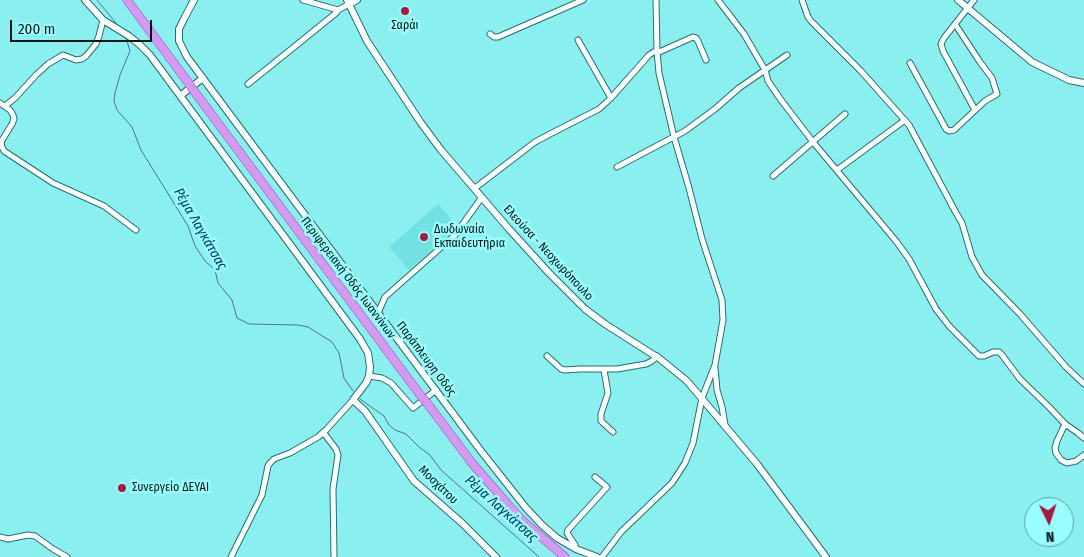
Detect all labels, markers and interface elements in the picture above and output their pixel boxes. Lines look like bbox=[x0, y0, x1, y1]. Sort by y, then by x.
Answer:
marker: Σαράι bbox=[399, 5, 411, 17]
scale bar bbox=[12, 10, 155, 42]
place label: Σαράι bbox=[391, 19, 419, 33]
text: 200 m bbox=[18, 20, 55, 38]
water label: Ρέμα Λαγκάτσας bbox=[170, 185, 230, 273]
street label: Ελεούσα - Νεοχωρόπουλο bbox=[500, 202, 596, 304]
street label: Περιφερειακή Οδός Ιωαννίνων bbox=[298, 214, 398, 342]
place label: Δωδωναία Εκπαιδευτήρια bbox=[434, 223, 505, 251]
marker: Δωδωναία Εκπαιδευτήρια bbox=[418, 231, 430, 243]
street label: Παράπλευρη Οδός bbox=[393, 319, 459, 399]
street label: Μοσχάτου bbox=[415, 463, 461, 507]
water label: Ρέμα Λαγκάτσας bbox=[461, 472, 541, 546]
place label: Συνεργείο ΔΕΥΑΙ bbox=[132, 481, 209, 495]
marker: Συνεργείο ΔΕΥΑΙ bbox=[116, 482, 128, 494]
north arrow bbox=[1024, 497, 1074, 547]
text: N bbox=[1045, 528, 1055, 545]

